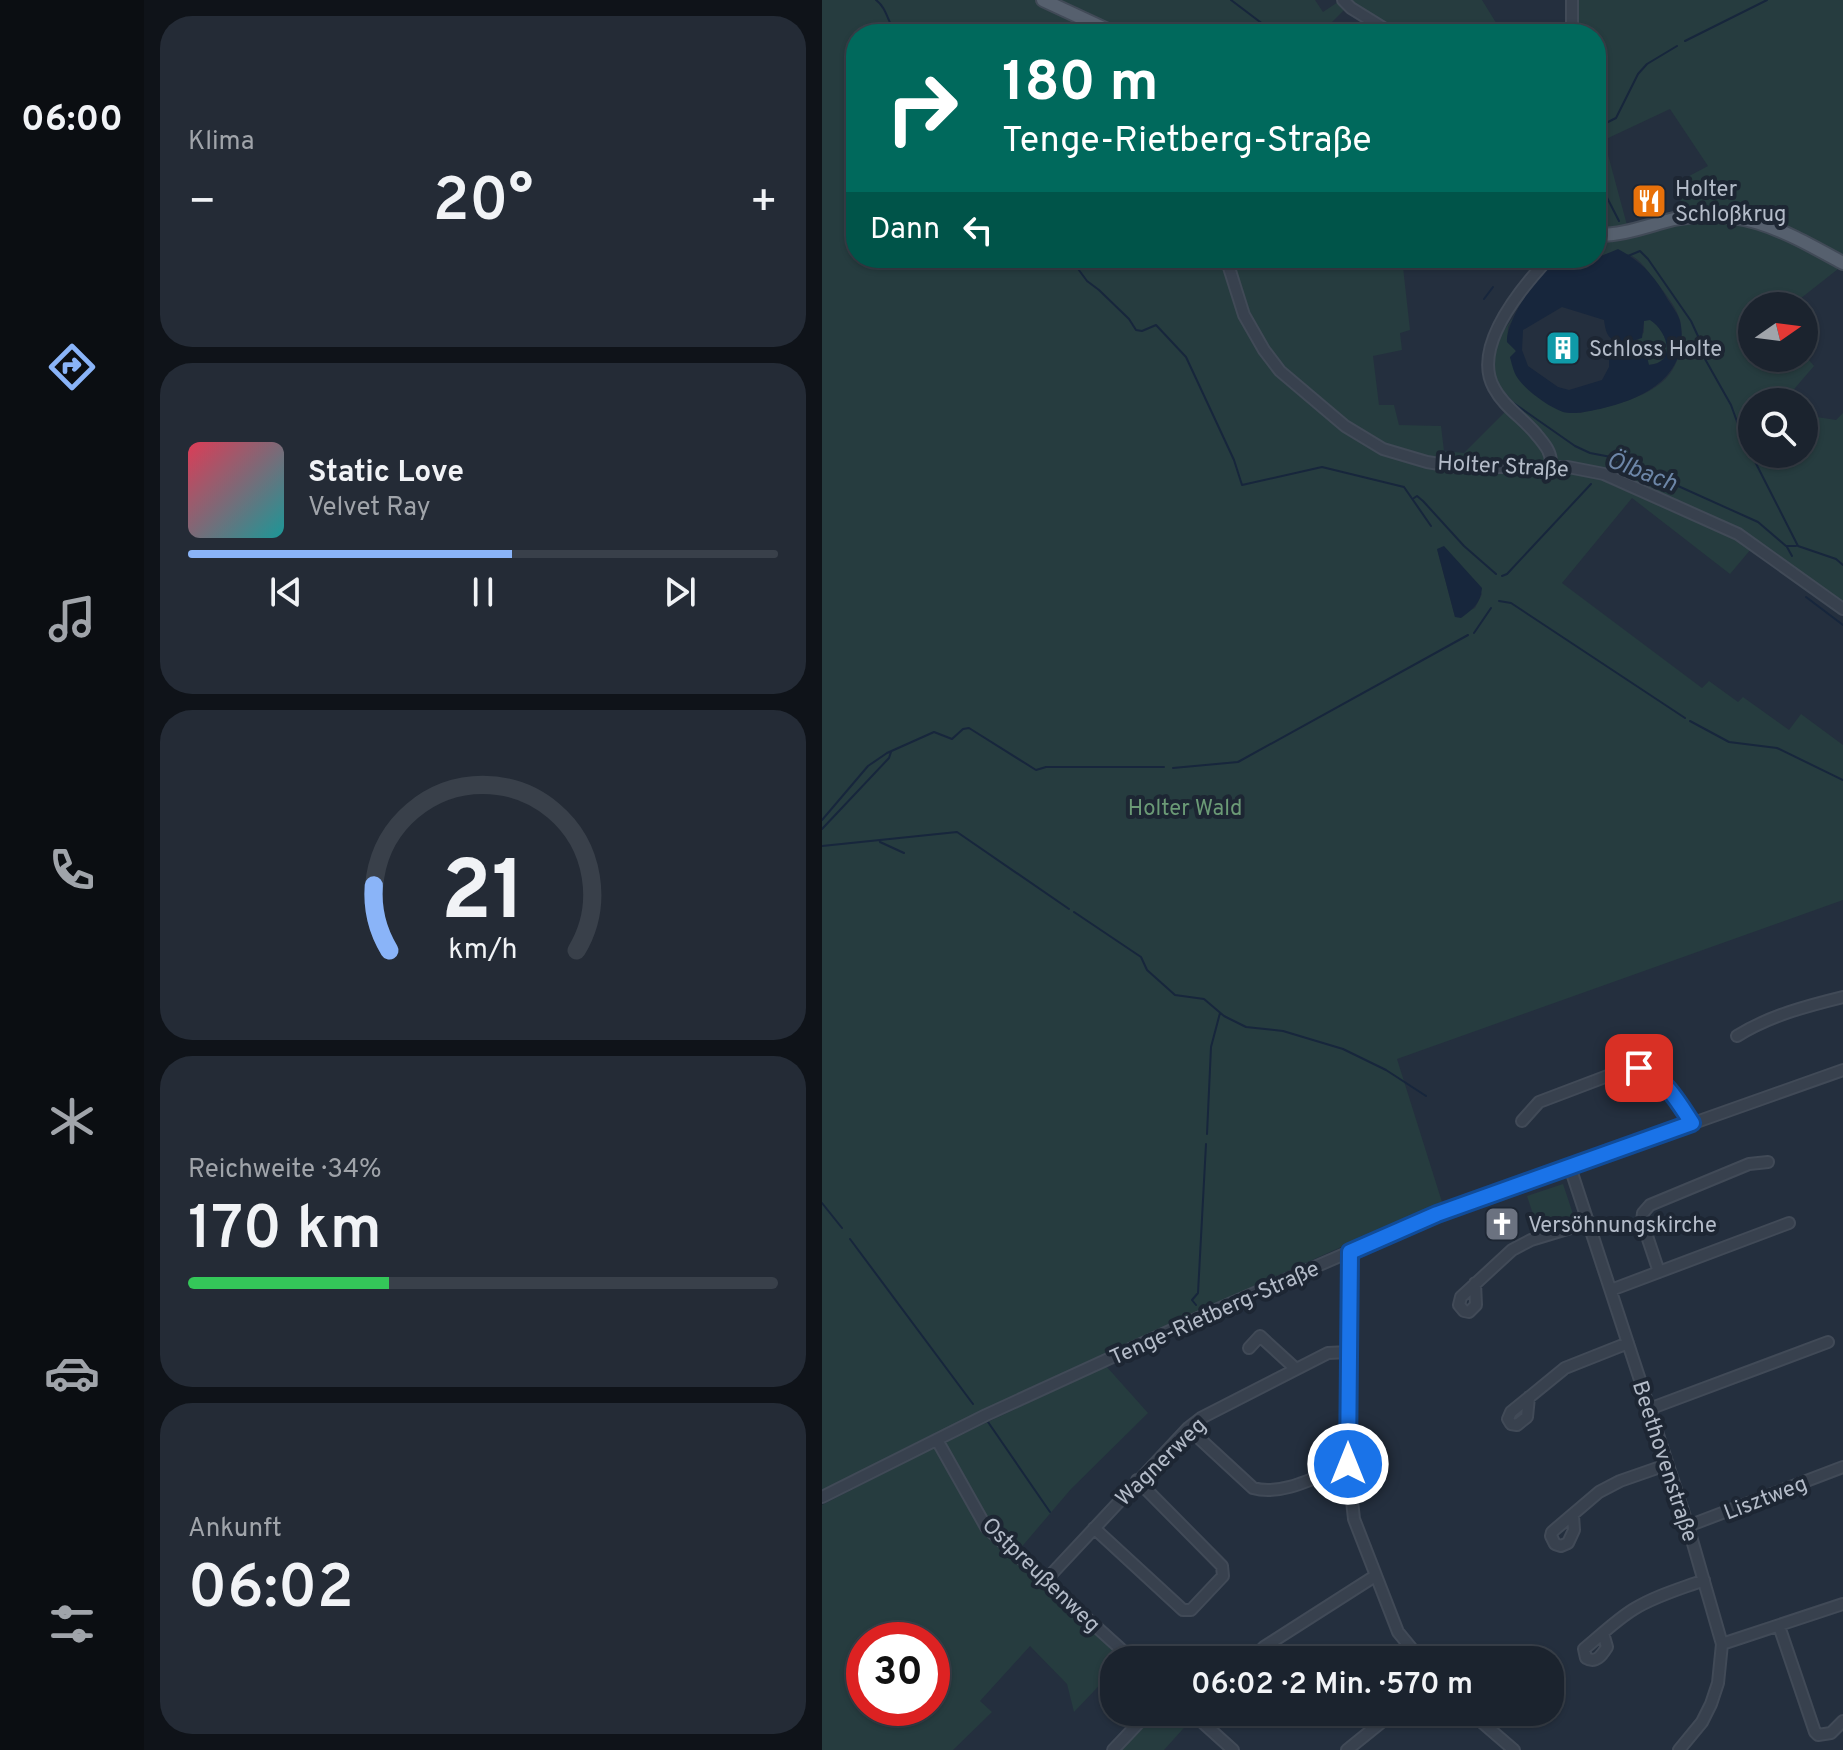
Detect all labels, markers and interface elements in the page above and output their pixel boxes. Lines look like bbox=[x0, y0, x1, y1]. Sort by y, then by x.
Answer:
text: 180 m bbox=[1002, 50, 1159, 120]
icon: right bbox=[870, 56, 974, 160]
text: 06:00 bbox=[21, 98, 123, 144]
text: Tenge-Rietberg-Straße bbox=[1002, 119, 1372, 165]
text: Klima bbox=[188, 126, 254, 159]
text: 20° bbox=[433, 166, 533, 242]
text: − bbox=[188, 176, 216, 232]
text: + bbox=[750, 176, 778, 232]
place label: Holter Schloßkrug bbox=[1675, 177, 1786, 229]
restaurant icon: Holter Schloßkrug bbox=[1630, 182, 1668, 220]
icon: left bbox=[956, 208, 1000, 252]
text: Dann bbox=[870, 212, 940, 249]
north arrow bbox=[1738, 292, 1818, 372]
map controls bbox=[1738, 292, 1818, 468]
building icon: Schloss Holte bbox=[1544, 329, 1582, 367]
place label: Schloss Holte bbox=[1589, 337, 1722, 364]
icon: directions bbox=[44, 339, 100, 395]
button: search bbox=[1738, 388, 1818, 468]
water label: Ölbach bbox=[1602, 444, 1681, 500]
street label: Holter Straße bbox=[1437, 451, 1569, 484]
text: Static Love bbox=[308, 455, 464, 492]
text: Velvet Ray bbox=[308, 492, 431, 525]
icon: previous bbox=[264, 570, 308, 614]
icon: pause bbox=[461, 570, 505, 614]
icon: next bbox=[658, 570, 702, 614]
icon: music bbox=[44, 591, 100, 647]
park label: Holter Wald bbox=[1128, 796, 1242, 823]
icon: phone bbox=[44, 842, 100, 898]
text: 21 bbox=[441, 844, 525, 949]
text: km/h bbox=[448, 933, 518, 969]
pin bbox=[1605, 1034, 1673, 1102]
icon: arrive bbox=[1617, 1046, 1661, 1090]
icon: climate bbox=[44, 1093, 100, 1149]
text: Reichweite · 34% bbox=[188, 1154, 382, 1187]
text: 170 km bbox=[188, 1194, 382, 1270]
church icon: Versöhnungskirche bbox=[1483, 1205, 1521, 1243]
place label: Versöhnungskirche bbox=[1528, 1213, 1717, 1240]
street label: Tenge-Rietberg-Straße bbox=[1106, 1256, 1324, 1373]
icon: car bbox=[44, 1345, 100, 1401]
street label: Beethovenstraße bbox=[1625, 1378, 1702, 1546]
street label: Wagnerweg bbox=[1111, 1413, 1213, 1513]
position arrow bbox=[1306, 1422, 1390, 1506]
street label: Lisztweg bbox=[1720, 1471, 1811, 1528]
text: Ankunft bbox=[188, 1513, 282, 1546]
street label: Ostpreußenweg bbox=[975, 1513, 1105, 1639]
text: 06:02 bbox=[188, 1553, 354, 1629]
icon: filters bbox=[44, 1596, 100, 1652]
speed limit sign: 30 bbox=[846, 1622, 950, 1726]
text: 06:02 · 2 Min. · 570 m bbox=[1191, 1667, 1473, 1704]

